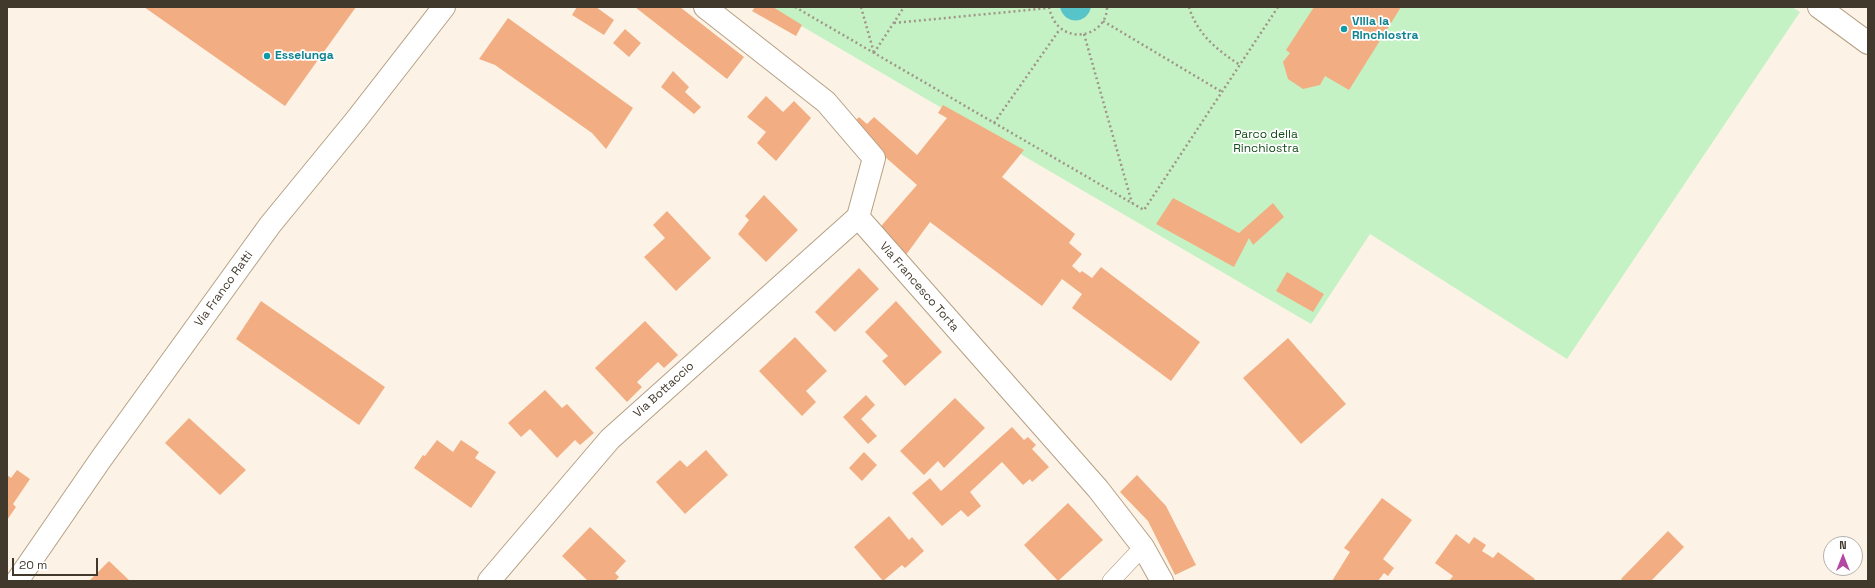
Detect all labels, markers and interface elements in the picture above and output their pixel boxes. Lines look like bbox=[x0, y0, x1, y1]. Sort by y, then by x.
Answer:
place label: Villa la Rinchiostra bbox=[1352, 15, 1418, 43]
marker: Villa la Rinchiostra bbox=[1339, 24, 1349, 34]
place label: Esselunga bbox=[275, 49, 334, 63]
marker: Esselunga bbox=[262, 51, 272, 61]
park label: Parco della Rinchiostra bbox=[1233, 128, 1299, 156]
street label: Via Francesco Torta bbox=[876, 239, 962, 335]
street label: Via Franco Ratti bbox=[192, 248, 256, 330]
street label: Via Bottaccio bbox=[631, 359, 697, 421]
north arrow bbox=[1823, 536, 1863, 576]
text: N bbox=[1839, 538, 1847, 552]
scale bar bbox=[14, 550, 100, 576]
text: 20 m bbox=[19, 557, 47, 573]

